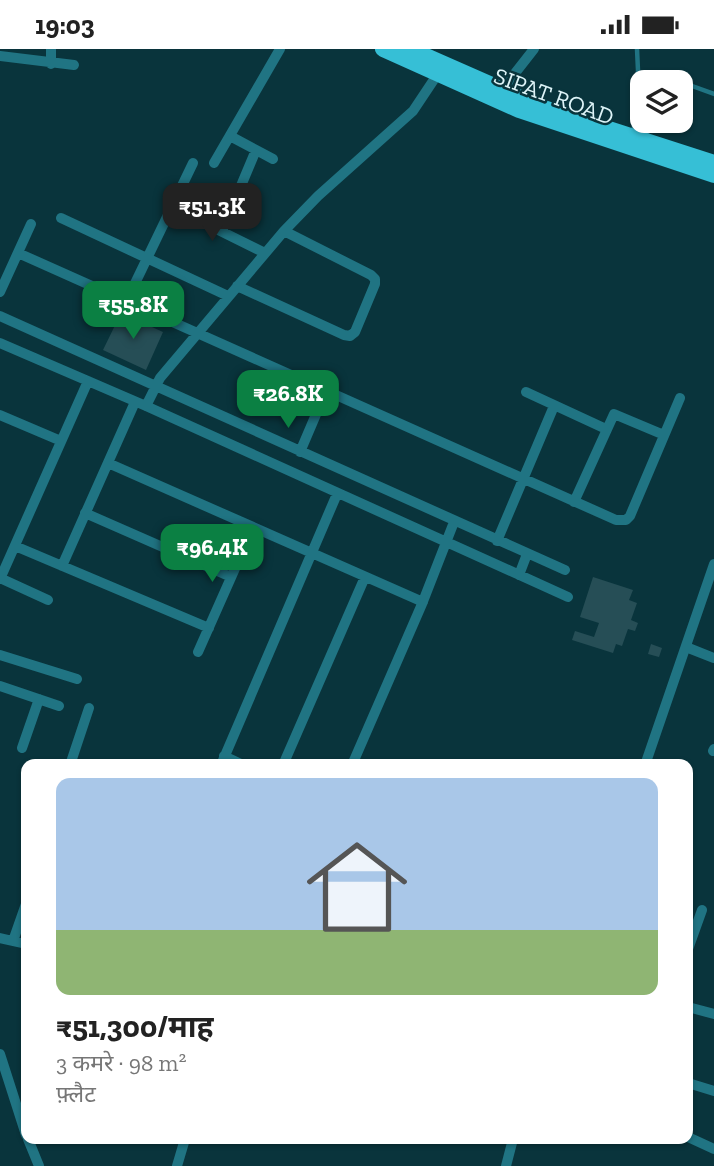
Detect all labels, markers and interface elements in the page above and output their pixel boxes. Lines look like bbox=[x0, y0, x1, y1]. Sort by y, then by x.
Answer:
text: 19:03 bbox=[35, 9, 95, 41]
street label: SIPAT ROAD bbox=[490, 61, 618, 131]
map controls bbox=[630, 70, 693, 133]
button: layers bbox=[630, 70, 693, 133]
pin: ₹51.3K bbox=[155, 183, 269, 243]
text: ₹51.3K bbox=[179, 192, 245, 220]
pin: ₹55.8K bbox=[76, 281, 190, 341]
text: ₹55.8K bbox=[98, 290, 168, 318]
pin: ₹26.8K bbox=[231, 371, 345, 430]
text: ₹26.8K bbox=[253, 379, 323, 407]
pin: ₹96.4K bbox=[155, 525, 269, 584]
text: ₹96.4K bbox=[177, 533, 247, 561]
icon: home bbox=[294, 824, 420, 950]
text: ₹51,300/माह bbox=[56, 1009, 214, 1045]
text: 3 कमरे · 98 m² bbox=[56, 1049, 186, 1077]
text: फ़्लैट bbox=[56, 1080, 96, 1108]

